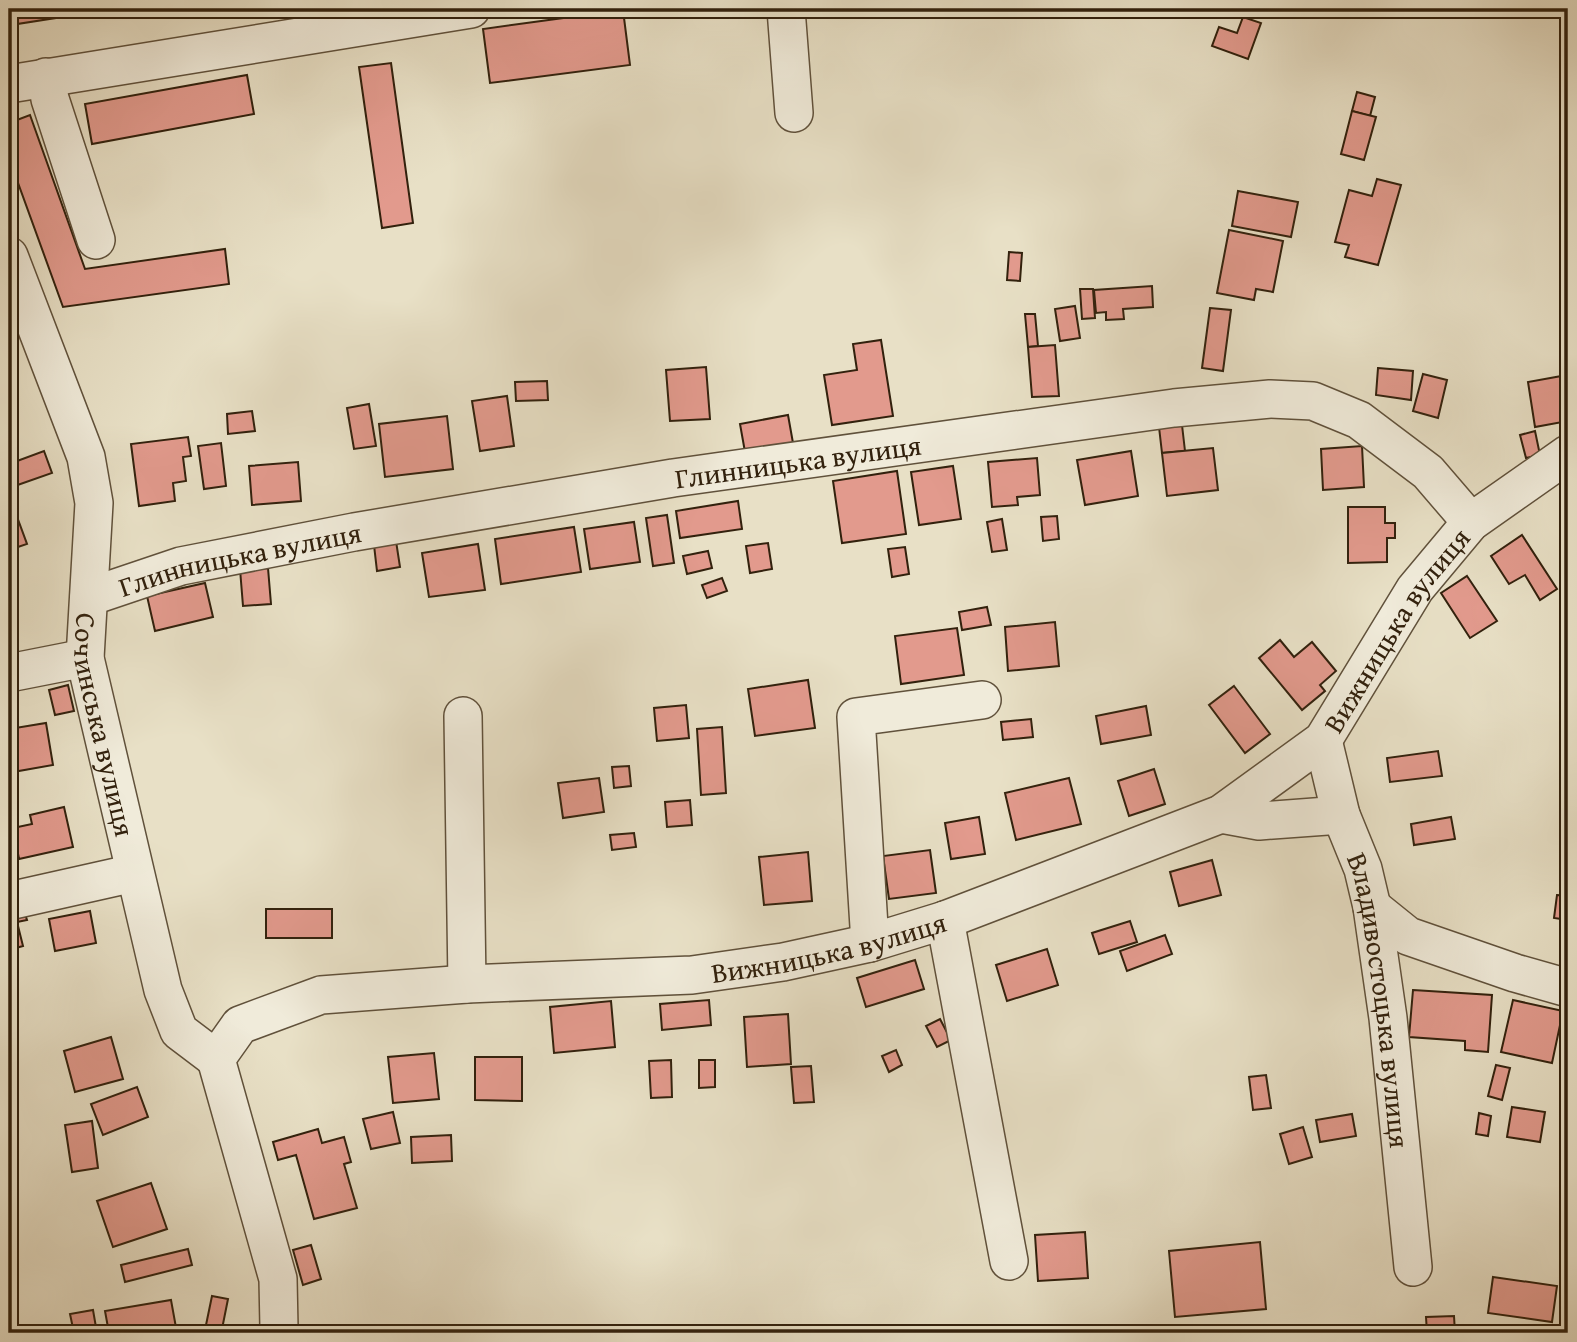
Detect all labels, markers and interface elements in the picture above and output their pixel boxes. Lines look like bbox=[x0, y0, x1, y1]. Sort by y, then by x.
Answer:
street label: Глинницька вулиця bbox=[672, 423, 924, 498]
street label: Глинницька вулиця bbox=[113, 511, 365, 606]
street label: Вижницька вулиця bbox=[1312, 518, 1479, 740]
street label: Сочинська вулиця bbox=[65, 612, 147, 840]
street label: Владивостоцька вулиця bbox=[1338, 846, 1421, 1150]
street label: Вижницька вулиця bbox=[709, 900, 951, 993]

